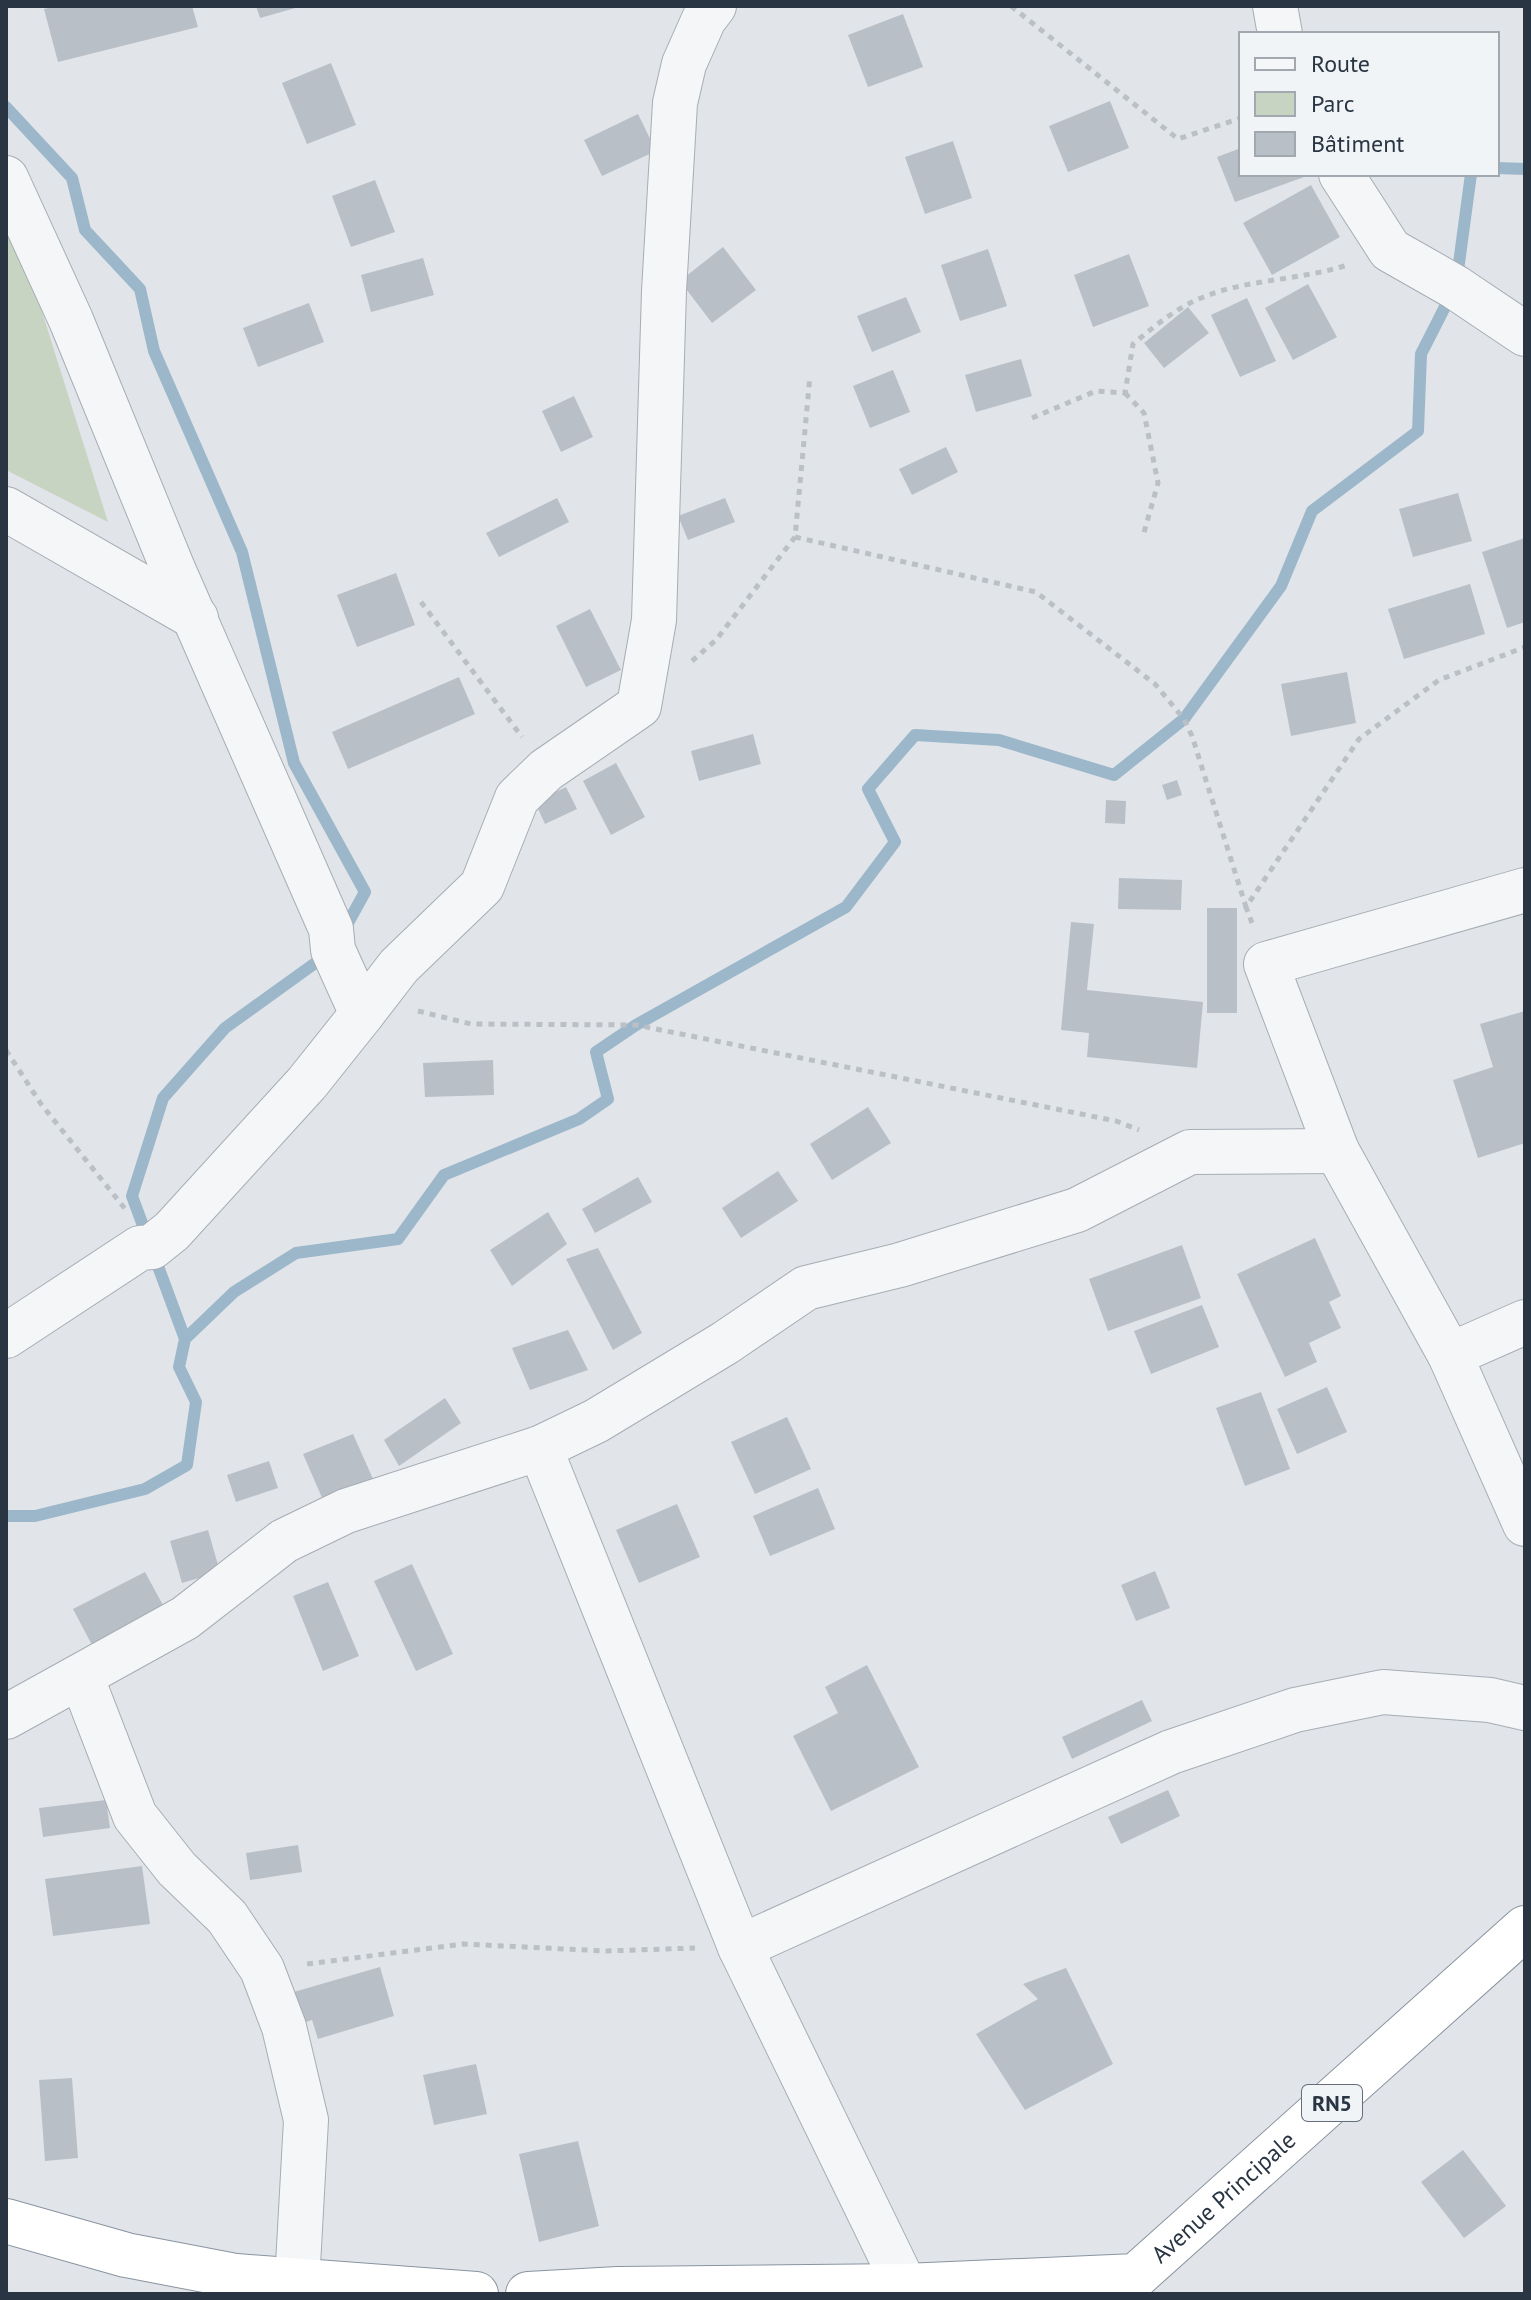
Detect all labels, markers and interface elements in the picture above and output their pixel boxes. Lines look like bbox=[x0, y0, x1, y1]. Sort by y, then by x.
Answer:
legend bbox=[1239, 32, 1499, 176]
text: Route bbox=[1311, 48, 1370, 79]
text: Parc bbox=[1311, 88, 1355, 119]
text: Bâtiment bbox=[1311, 128, 1404, 159]
road number: RN5 bbox=[1302, 2085, 1362, 2121]
street label: Avenue Principale bbox=[1145, 2125, 1302, 2270]

